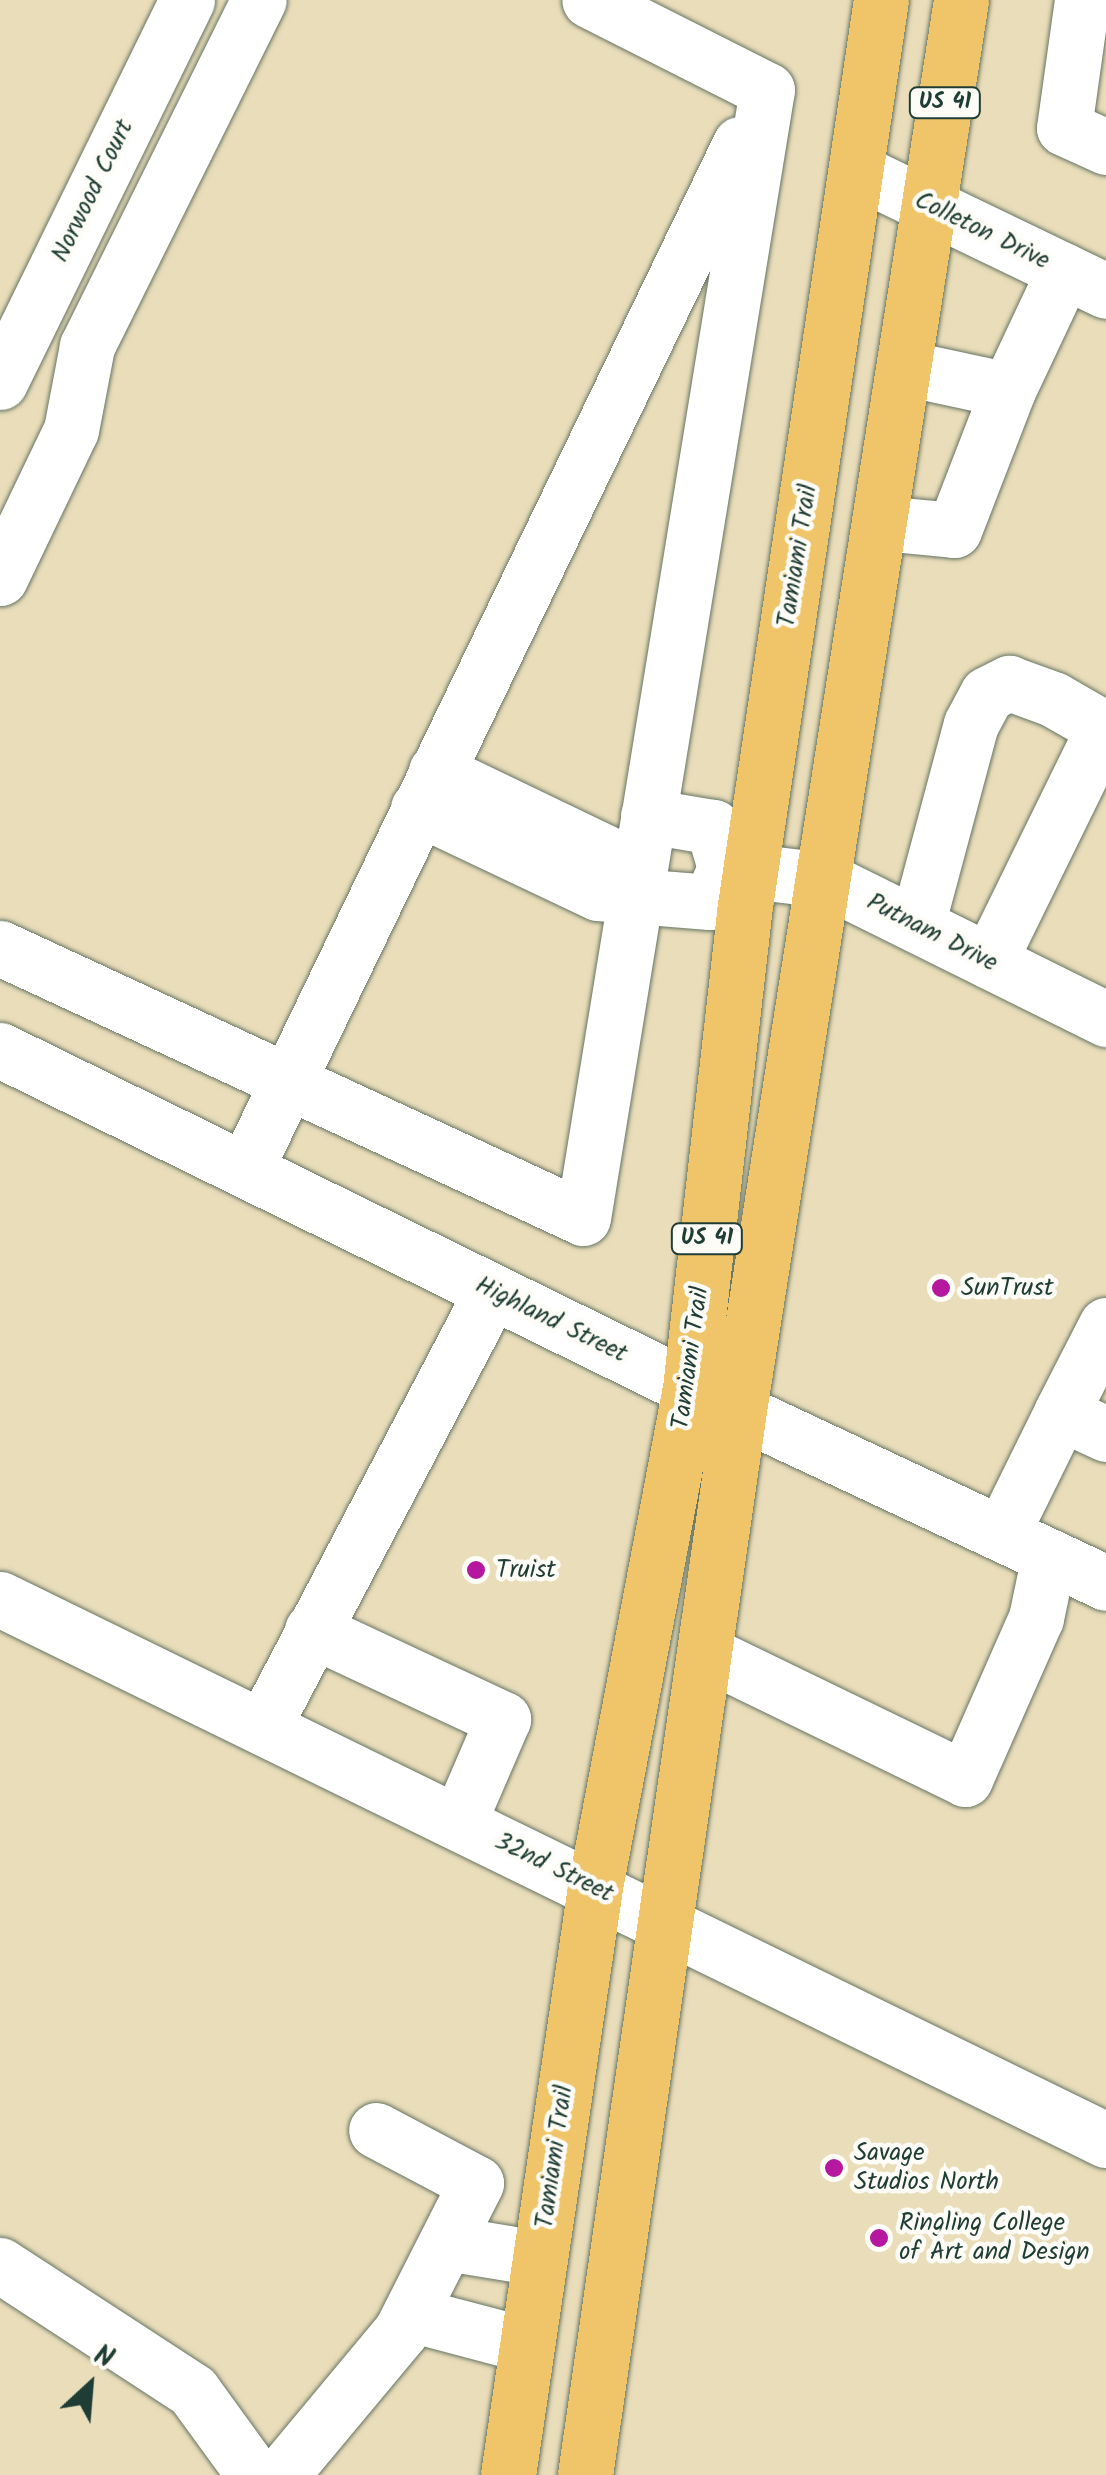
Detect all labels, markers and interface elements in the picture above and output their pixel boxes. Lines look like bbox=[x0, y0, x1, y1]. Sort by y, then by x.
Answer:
road number: US 41 bbox=[908, 86, 982, 120]
street label: Norwood Court bbox=[46, 115, 140, 267]
street label: Colleton Drive bbox=[910, 185, 1054, 277]
street label: Tamiami Trail bbox=[772, 483, 824, 629]
street label: Putnam Drive bbox=[862, 887, 1002, 979]
road number: US 41 bbox=[670, 1222, 744, 1256]
street label: Highland Street bbox=[470, 1270, 632, 1370]
place label: SunTrust bbox=[961, 1273, 1054, 1303]
marker: SunTrust bbox=[930, 1277, 952, 1299]
street label: Tamiami Trail bbox=[666, 1285, 716, 1431]
place label: Truist bbox=[496, 1555, 556, 1585]
marker: Truist bbox=[465, 1559, 487, 1581]
street label: 32nd Street bbox=[490, 1826, 618, 1910]
street label: Tamiami Trail bbox=[530, 2084, 580, 2230]
place label: Savage Studios North bbox=[854, 2139, 999, 2198]
marker: Savage Studios North bbox=[823, 2157, 845, 2179]
place label: Ringling College of Art and Design bbox=[899, 2209, 1090, 2268]
marker: Ringling College of Art and Design bbox=[868, 2227, 890, 2249]
text: N bbox=[86, 2333, 121, 2382]
north arrow bbox=[40, 2335, 140, 2435]

